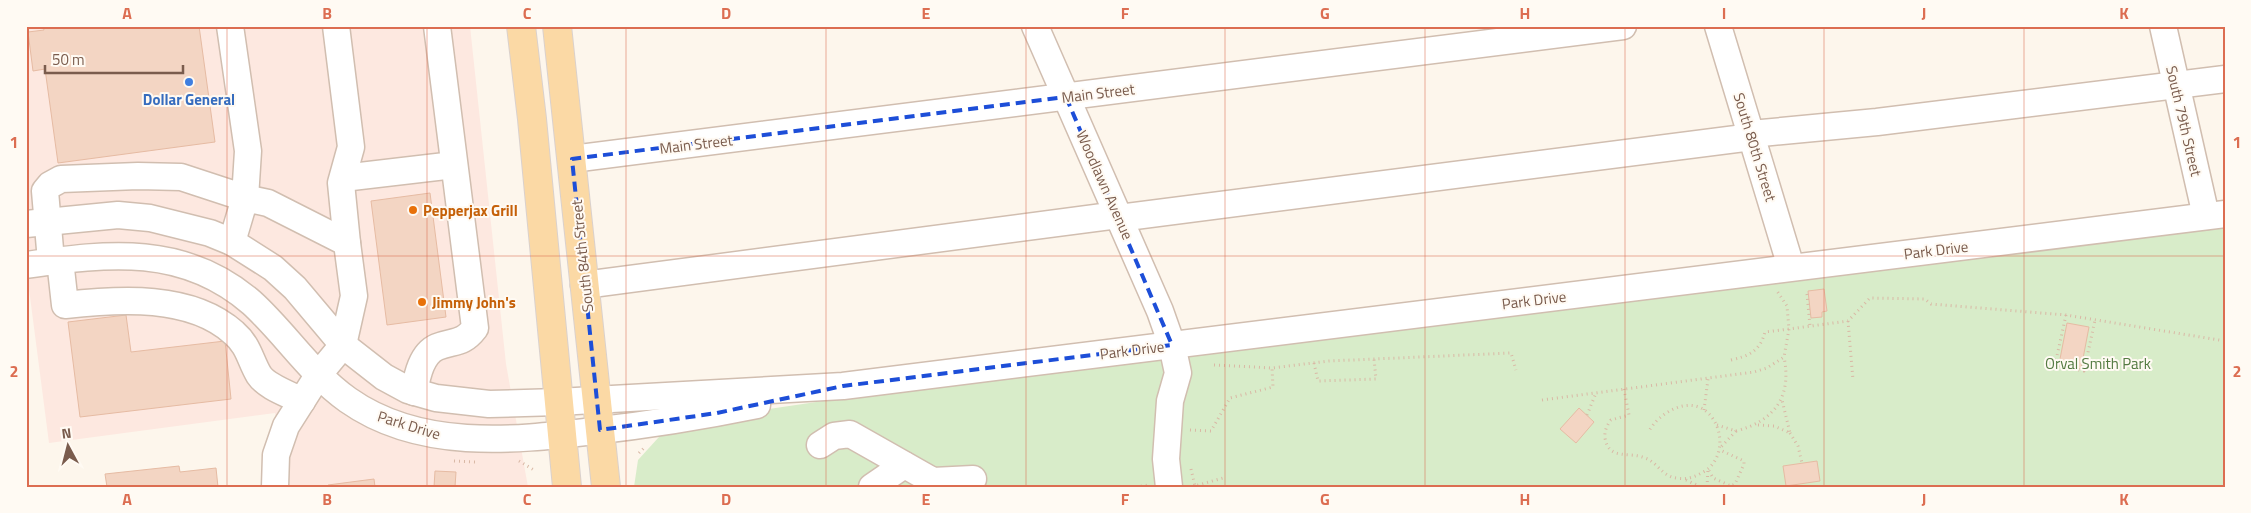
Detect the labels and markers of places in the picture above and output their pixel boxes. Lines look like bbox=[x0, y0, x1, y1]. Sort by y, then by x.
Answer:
marker: Dollar General bbox=[183, 76, 195, 88]
place label: Dollar General bbox=[143, 88, 235, 111]
place label: Pepperjax Grill bbox=[423, 199, 518, 222]
marker: Pepperjax Grill bbox=[407, 204, 419, 216]
place label: Jimmy John's bbox=[432, 291, 516, 314]
marker: Jimmy John's bbox=[416, 296, 428, 308]

